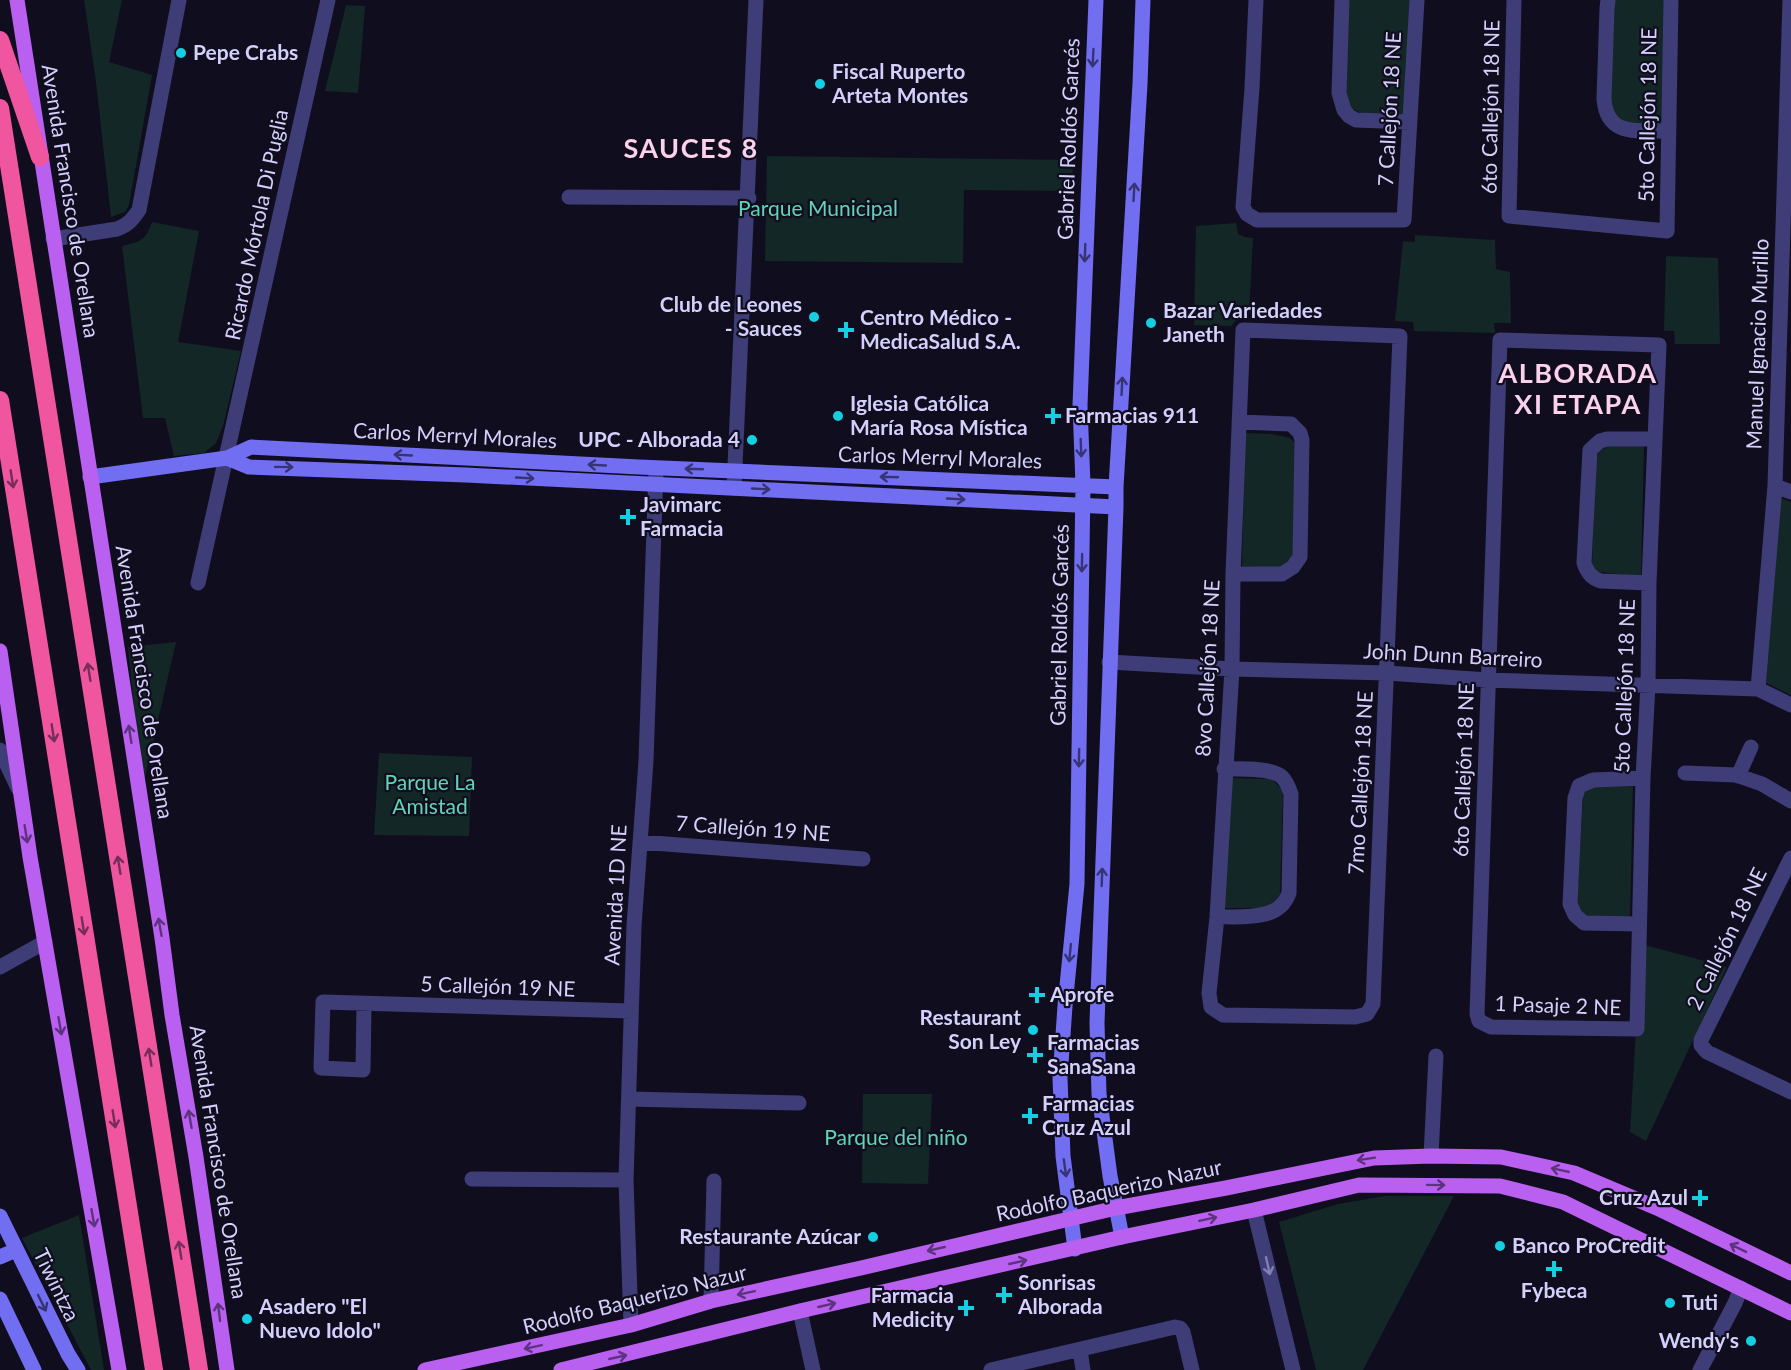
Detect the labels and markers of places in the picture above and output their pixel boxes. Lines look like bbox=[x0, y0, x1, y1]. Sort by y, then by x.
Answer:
place label: Pepe Crabs bbox=[193, 39, 298, 64]
marker: Pepe Crabs bbox=[174, 46, 188, 60]
place label: Fiscal Ruperto Arteta Montes bbox=[831, 58, 968, 107]
marker: Fiscal Ruperto Arteta Montes bbox=[813, 77, 827, 91]
place label: Club de Leones - Sauces bbox=[660, 291, 802, 340]
place label: Bazar Variedades Janeth bbox=[1163, 297, 1322, 346]
place label: Centro Médico - MedicaSalud S.A. bbox=[860, 304, 1021, 353]
marker: Club de Leones - Sauces bbox=[807, 310, 821, 324]
marker: Bazar Variedades Janeth bbox=[1144, 316, 1158, 330]
marker: Centro Médico - MedicaSalud S.A. bbox=[837, 321, 855, 339]
place label: Iglesia Católica María Rosa Mística bbox=[850, 390, 1028, 439]
place label: Farmacias 911 bbox=[1065, 402, 1199, 427]
marker: Iglesia Católica María Rosa Mística bbox=[831, 409, 845, 423]
marker: Farmacias 911 bbox=[1046, 409, 1060, 423]
place label: UPC - Alborada 4 bbox=[578, 426, 740, 451]
marker: UPC - Alborada 4 bbox=[745, 433, 759, 447]
place label: Javimarc Farmacia bbox=[640, 491, 723, 540]
marker: Javimarc Farmacia bbox=[621, 510, 635, 524]
place label: Aprofe bbox=[1049, 981, 1114, 1006]
marker: Aprofe bbox=[1028, 986, 1046, 1004]
place label: Restaurant Son Ley bbox=[920, 1004, 1022, 1053]
marker: Restaurant Son Ley bbox=[1026, 1023, 1040, 1037]
place label: Farmacias SanaSana bbox=[1047, 1029, 1140, 1078]
marker: Farmacias SanaSana bbox=[1028, 1048, 1042, 1062]
place label: Farmacias Cruz Azul bbox=[1042, 1090, 1135, 1139]
marker: Farmacias Cruz Azul bbox=[1023, 1109, 1037, 1123]
place label: Cruz Azul bbox=[1599, 1184, 1688, 1209]
marker: Cruz Azul bbox=[1693, 1191, 1707, 1205]
place label: Restaurante Azúcar bbox=[679, 1223, 861, 1248]
marker: Restaurante Azúcar bbox=[866, 1230, 880, 1244]
place label: Banco ProCredit bbox=[1512, 1232, 1665, 1257]
marker: Banco ProCredit bbox=[1493, 1239, 1507, 1253]
marker: Fybeca bbox=[1547, 1262, 1561, 1276]
place label: Sonrisas Alborada bbox=[1017, 1269, 1103, 1318]
place label: Fybeca bbox=[1521, 1277, 1587, 1302]
place label: Farmacia Medicity bbox=[871, 1282, 955, 1331]
marker: Sonrisas Alborada bbox=[995, 1286, 1013, 1304]
place label: Tuti bbox=[1682, 1289, 1718, 1314]
place label: Asadero "El Nuevo Idolo" bbox=[258, 1293, 381, 1342]
marker: Tuti bbox=[1663, 1296, 1677, 1310]
marker: Farmacia Medicity bbox=[959, 1301, 973, 1315]
marker: Asadero "El Nuevo Idolo" bbox=[240, 1312, 254, 1326]
place label: Wendy's bbox=[1659, 1327, 1739, 1352]
marker: Wendy's bbox=[1744, 1334, 1758, 1348]

